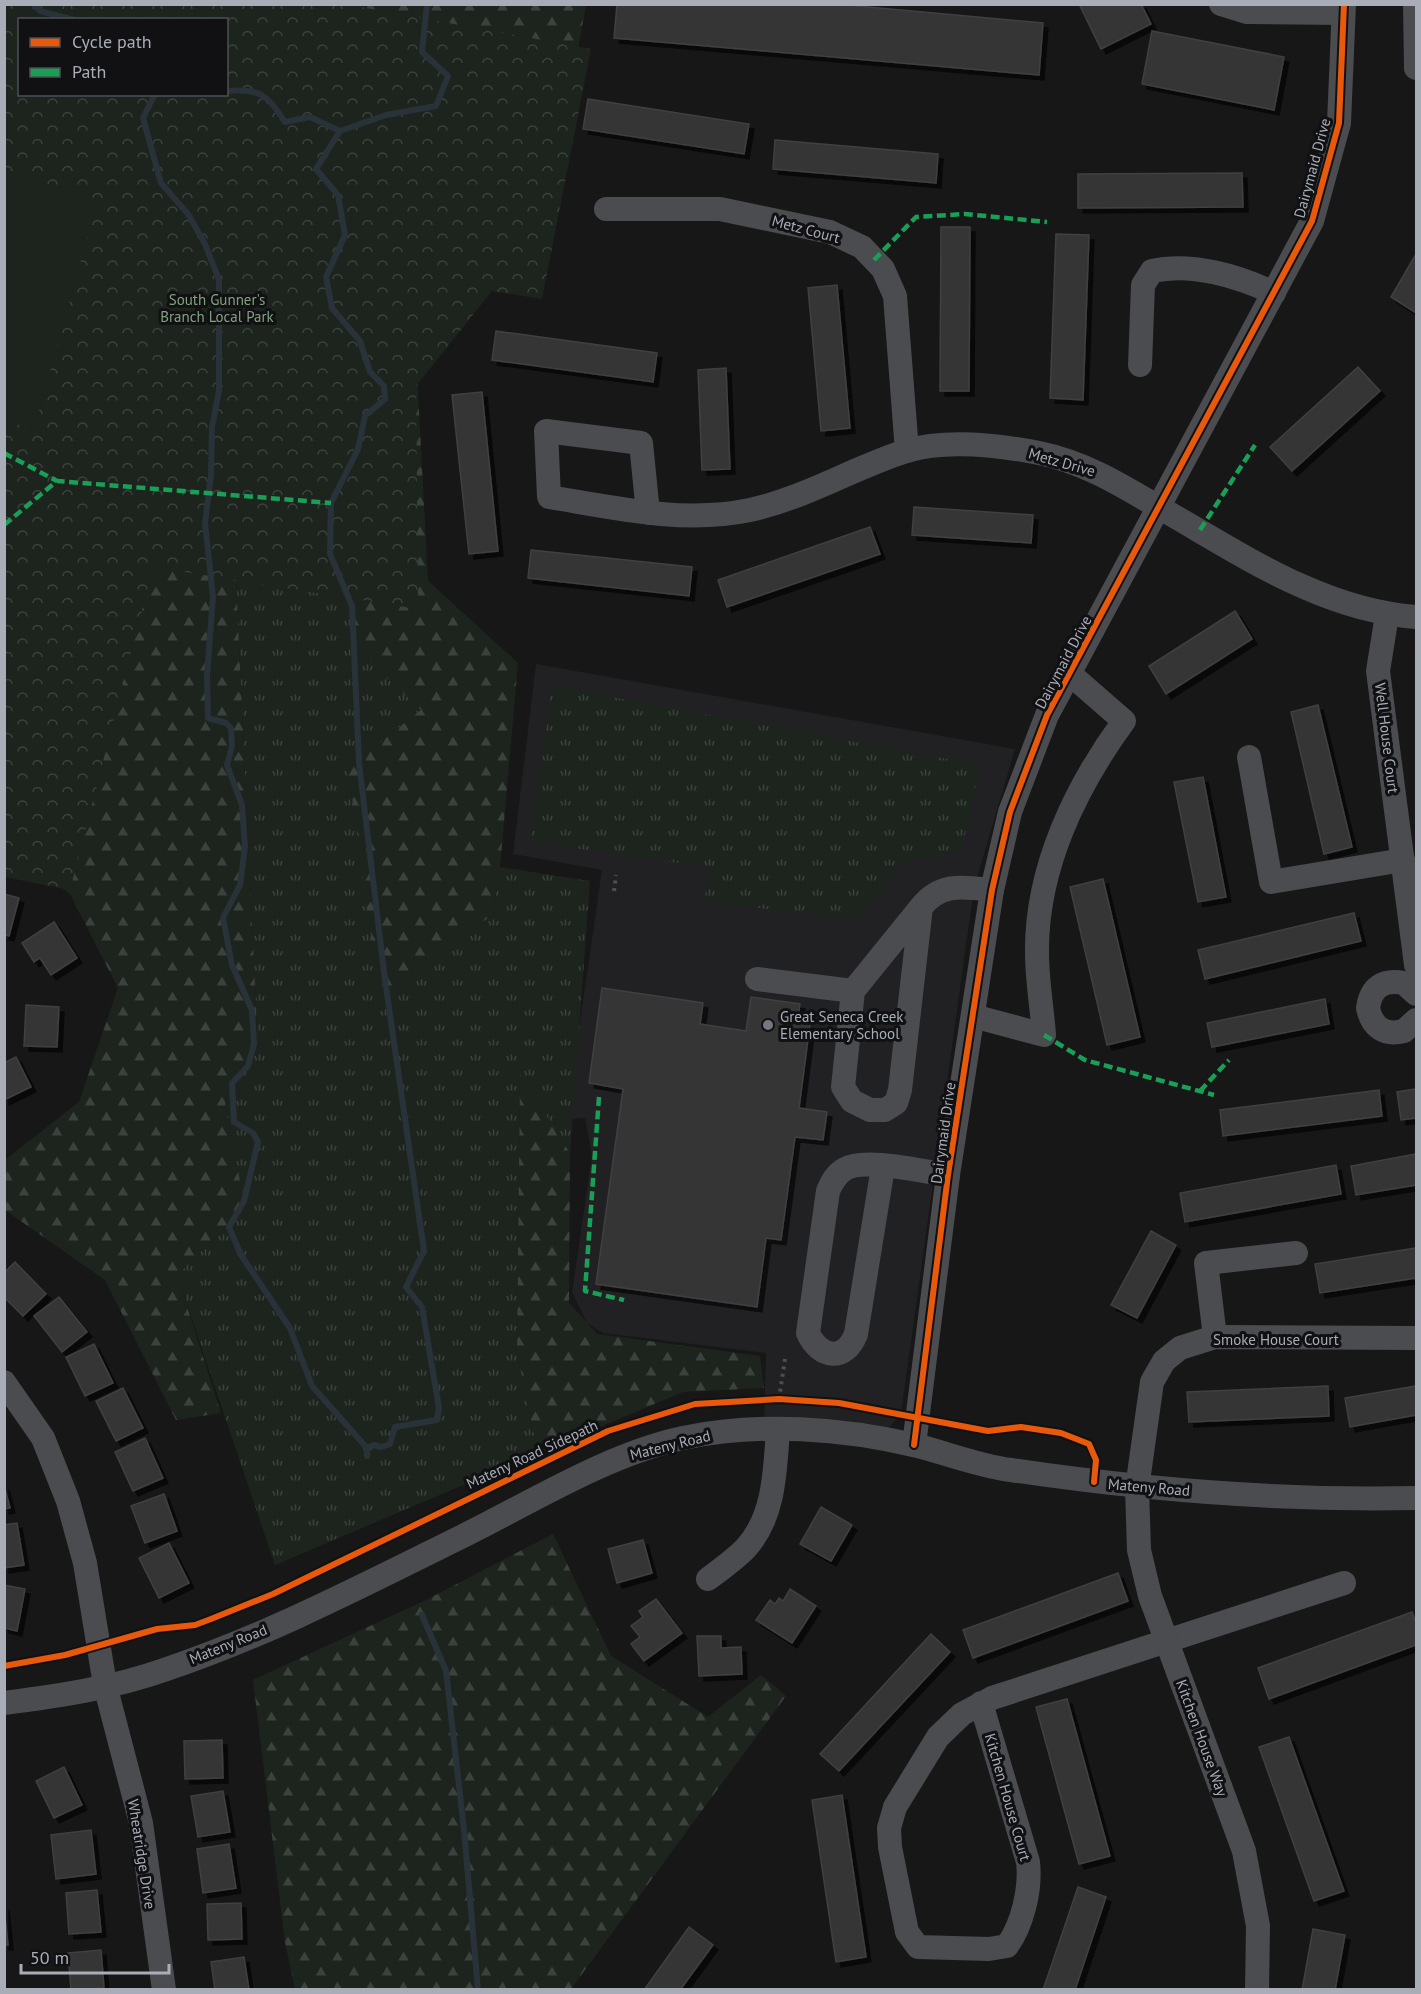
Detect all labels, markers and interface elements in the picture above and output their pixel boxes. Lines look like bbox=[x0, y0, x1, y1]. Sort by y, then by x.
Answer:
legend bbox=[18, 18, 228, 96]
text: Cycle path bbox=[72, 30, 152, 53]
text: Path bbox=[72, 60, 106, 83]
street label: Dairymaid Drive bbox=[1290, 116, 1334, 220]
street label: Metz Court bbox=[770, 211, 842, 247]
park label: South Gunner's Branch Local Park bbox=[160, 290, 275, 326]
street label: Metz Drive bbox=[1026, 443, 1098, 481]
street label: Dairymaid Drive bbox=[1031, 612, 1095, 712]
street label: Well House Court bbox=[1371, 682, 1403, 794]
place label: Great Seneca Creek Elementary School bbox=[780, 1007, 904, 1043]
marker: Great Seneca Creek Elementary School bbox=[761, 1018, 775, 1032]
street label: Dairymaid Drive bbox=[926, 1081, 960, 1185]
street label: Smoke House Court bbox=[1213, 1330, 1339, 1349]
street label: Mateny Road Sidepath bbox=[463, 1415, 601, 1493]
street label: Mateny Road bbox=[628, 1426, 712, 1464]
street label: Mateny Road bbox=[1107, 1474, 1191, 1500]
street label: Mateny Road bbox=[186, 1620, 270, 1668]
street label: Kitchen House Way bbox=[1172, 1677, 1232, 1799]
street label: Kitchen House Court bbox=[981, 1731, 1035, 1863]
street label: Wheatridge Drive bbox=[124, 1798, 160, 1910]
scale bar bbox=[21, 1937, 170, 1975]
text: 50 m bbox=[30, 1946, 69, 1969]

